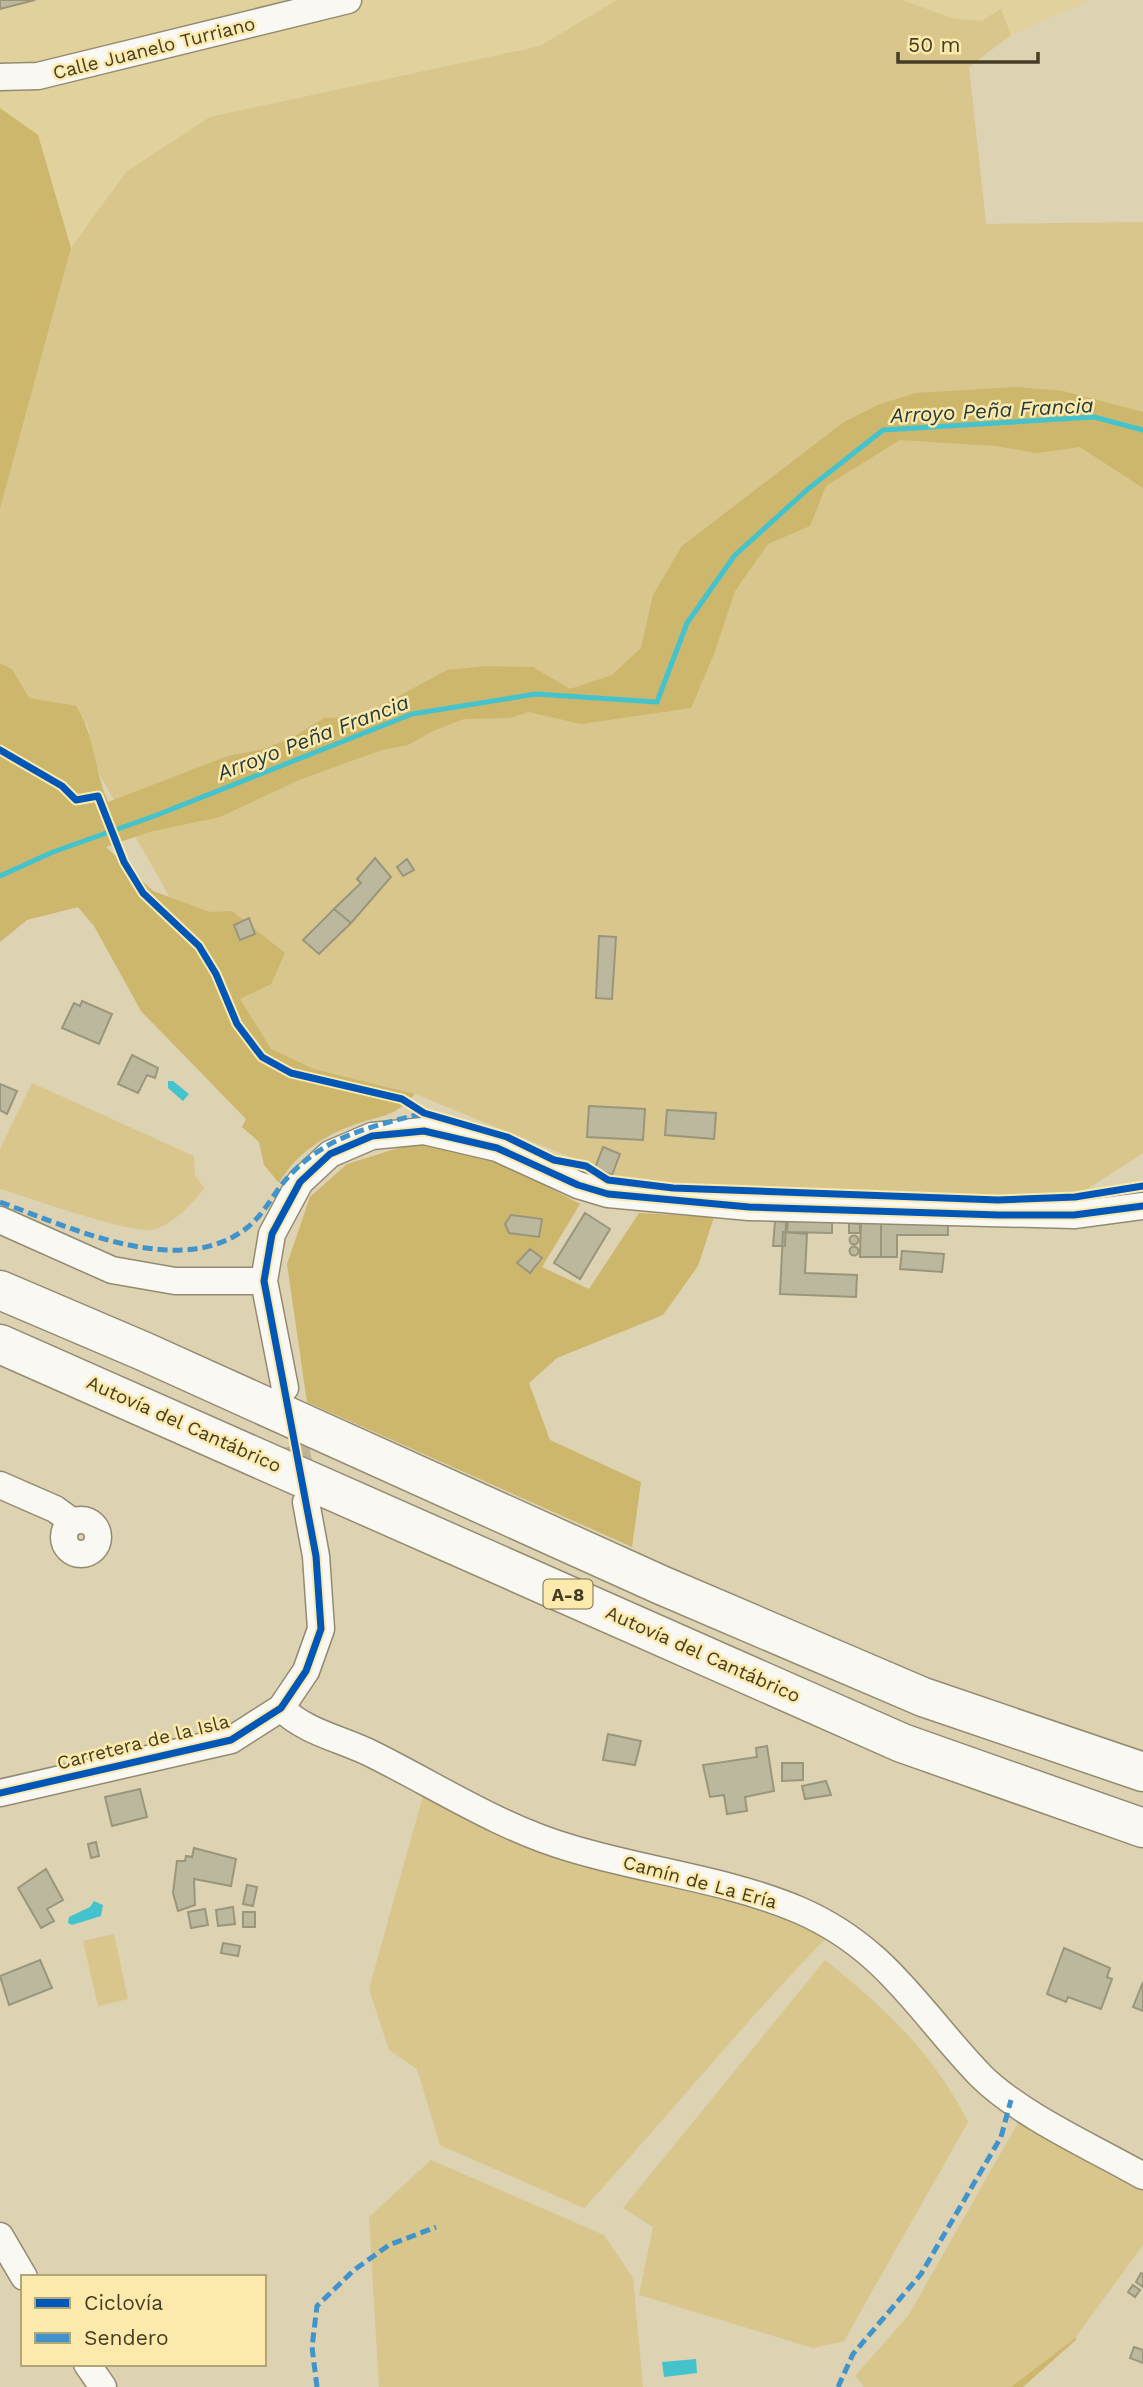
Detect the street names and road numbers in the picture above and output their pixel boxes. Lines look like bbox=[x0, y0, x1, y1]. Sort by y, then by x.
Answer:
street label: Calle Juanelo Turriano bbox=[50, 12, 258, 84]
street label: Autovía del Cantábrico bbox=[83, 1371, 285, 1477]
road number: A-8 bbox=[544, 1580, 592, 1609]
street label: Autovía del Cantábrico bbox=[602, 1601, 804, 1707]
street label: Carretera de la Isla bbox=[54, 1709, 232, 1775]
street label: Camín de La Ería bbox=[621, 1850, 780, 1914]

